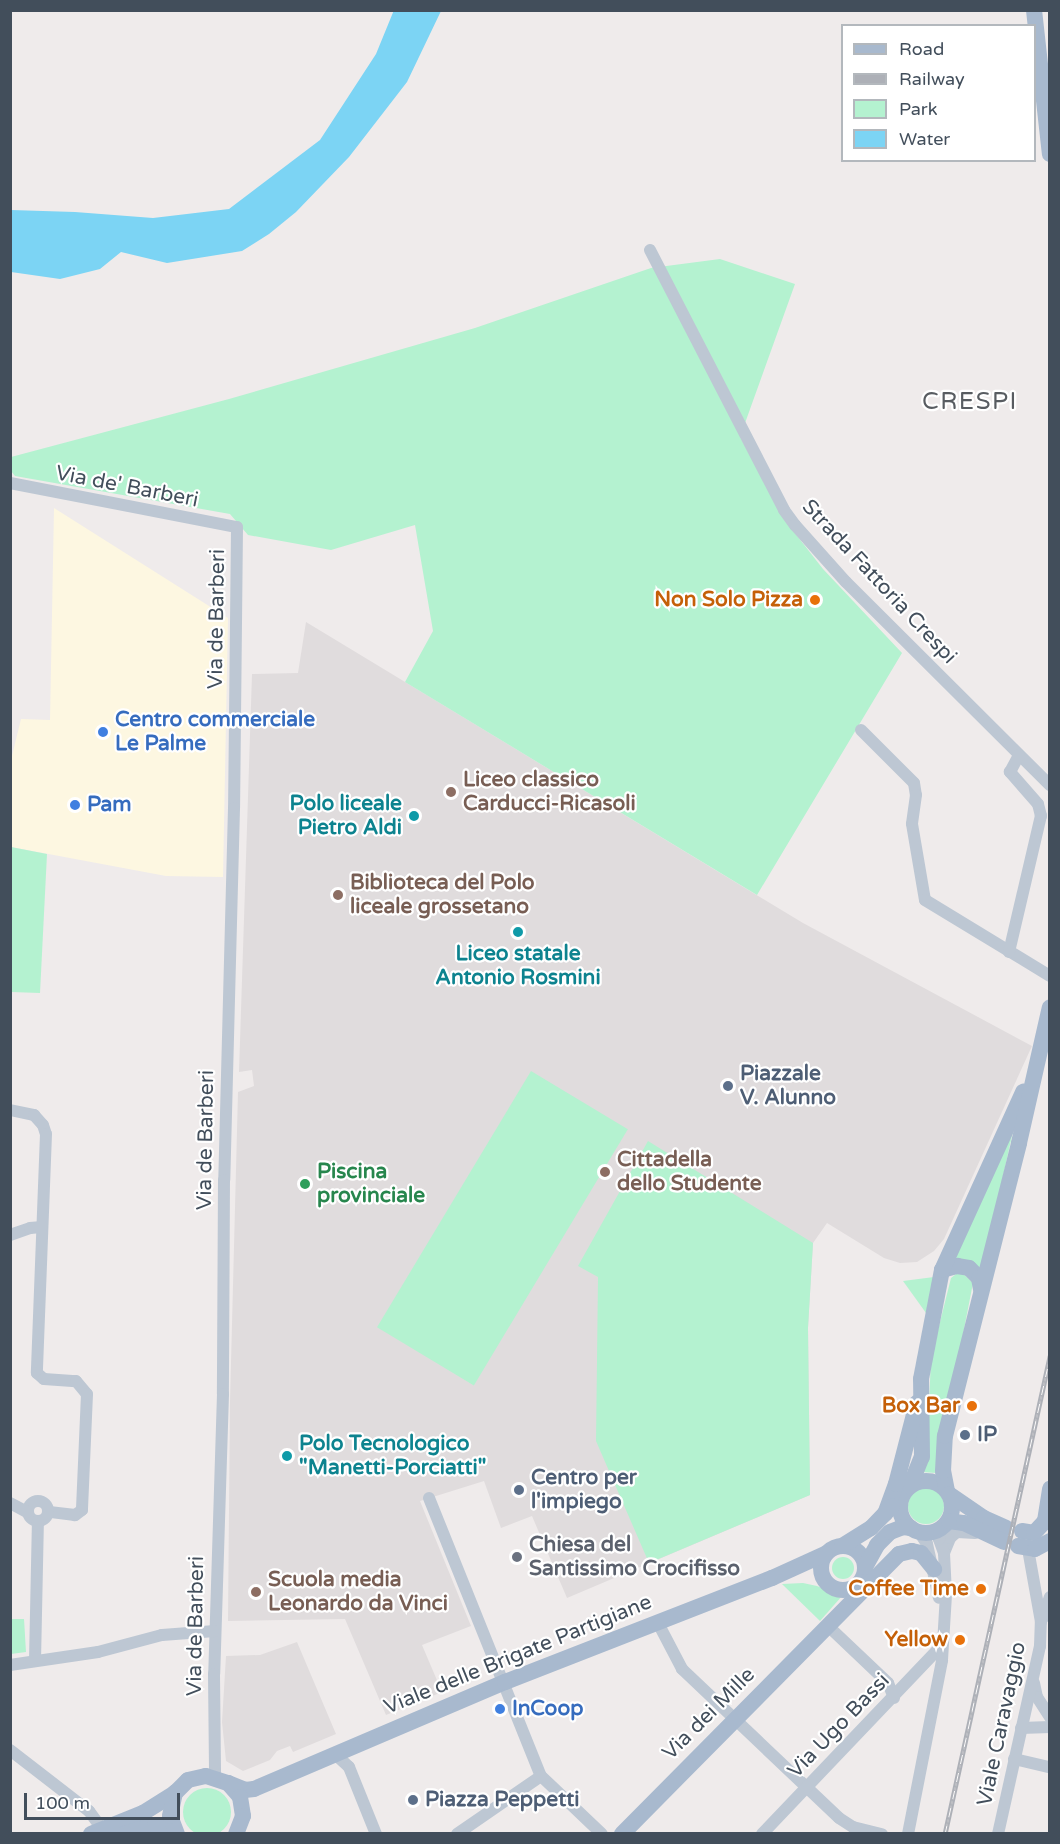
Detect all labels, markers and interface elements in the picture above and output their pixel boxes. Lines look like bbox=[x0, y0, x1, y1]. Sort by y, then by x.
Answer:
legend bbox=[841, 24, 1036, 162]
text: Road bbox=[899, 38, 944, 60]
text: Railway bbox=[899, 68, 965, 90]
text: Park bbox=[899, 98, 937, 120]
text: Water bbox=[899, 128, 950, 150]
district label: CRESPI bbox=[922, 388, 1018, 416]
street label: Via de' Barberi bbox=[53, 461, 201, 513]
street label: Strada Fattoria Crespi bbox=[796, 495, 962, 669]
street label: Via de Barberi bbox=[203, 549, 231, 689]
place label: Non Solo Pizza bbox=[654, 587, 803, 613]
marker: Non Solo Pizza bbox=[808, 593, 822, 607]
place label: Centro commerciale Le Palme bbox=[115, 707, 315, 757]
marker: Centro commerciale Le Palme bbox=[96, 725, 110, 739]
place label: Liceo classico Carducci-Ricasoli bbox=[463, 767, 636, 817]
marker: Liceo classico Carducci-Ricasoli bbox=[444, 785, 458, 799]
place label: Polo liceale Pietro Aldi bbox=[290, 791, 402, 841]
place label: Pam bbox=[87, 792, 132, 818]
marker: Pam bbox=[68, 798, 82, 812]
marker: Polo liceale Pietro Aldi bbox=[407, 809, 421, 823]
place label: Biblioteca del Polo liceale grossetano bbox=[350, 870, 535, 920]
marker: Biblioteca del Polo liceale grossetano bbox=[331, 888, 345, 902]
marker: Liceo statale Antonio Rosmini bbox=[511, 925, 525, 939]
place label: Liceo statale Antonio Rosmini bbox=[435, 941, 601, 991]
place label: Piazzale V. Alunno bbox=[740, 1061, 836, 1111]
street label: Via de Barberi bbox=[192, 1070, 220, 1210]
marker: Piazzale V. Alunno bbox=[721, 1079, 735, 1093]
place label: Cittadella dello Studente bbox=[617, 1147, 762, 1197]
place label: Piscina provinciale bbox=[317, 1159, 425, 1209]
marker: Cittadella dello Studente bbox=[598, 1165, 612, 1179]
marker: Piscina provinciale bbox=[298, 1177, 312, 1191]
place label: Box Bar bbox=[882, 1393, 960, 1419]
marker: Box Bar bbox=[965, 1399, 979, 1413]
place label: IP bbox=[977, 1422, 997, 1448]
marker: IP bbox=[958, 1428, 972, 1442]
place label: Polo Tecnologico "Manetti-Porciatti" bbox=[299, 1431, 486, 1481]
marker: Polo Tecnologico "Manetti-Porciatti" bbox=[280, 1449, 294, 1463]
place label: Centro per l'impiego bbox=[531, 1465, 637, 1515]
marker: Centro per l'impiego bbox=[512, 1483, 526, 1497]
place label: Chiesa del Santissimo Crocifisso bbox=[529, 1532, 740, 1582]
marker: Chiesa del Santissimo Crocifisso bbox=[510, 1550, 524, 1564]
street label: Via de Barberi bbox=[182, 1556, 210, 1696]
place label: Scuola media Leonardo da Vinci bbox=[268, 1567, 448, 1617]
place label: Coffee Time bbox=[848, 1576, 969, 1602]
marker: Coffee Time bbox=[974, 1582, 988, 1596]
marker: Scuola media Leonardo da Vinci bbox=[249, 1585, 263, 1599]
street label: Viale delle Brigate Partigiane bbox=[381, 1590, 655, 1720]
place label: Yellow bbox=[885, 1627, 948, 1653]
marker: Yellow bbox=[953, 1633, 967, 1647]
street label: Viale Caravaggio bbox=[972, 1640, 1032, 1808]
street label: Via dei Mille bbox=[658, 1663, 760, 1765]
street label: Via Ugo Bassi bbox=[783, 1668, 895, 1784]
place label: InCoop bbox=[512, 1696, 583, 1722]
marker: InCoop bbox=[493, 1702, 507, 1716]
scale bar bbox=[27, 1781, 183, 1819]
place label: Piazza Peppetti bbox=[425, 1787, 580, 1813]
text: 100 m bbox=[35, 1792, 90, 1814]
marker: Piazza Peppetti bbox=[406, 1793, 420, 1807]

